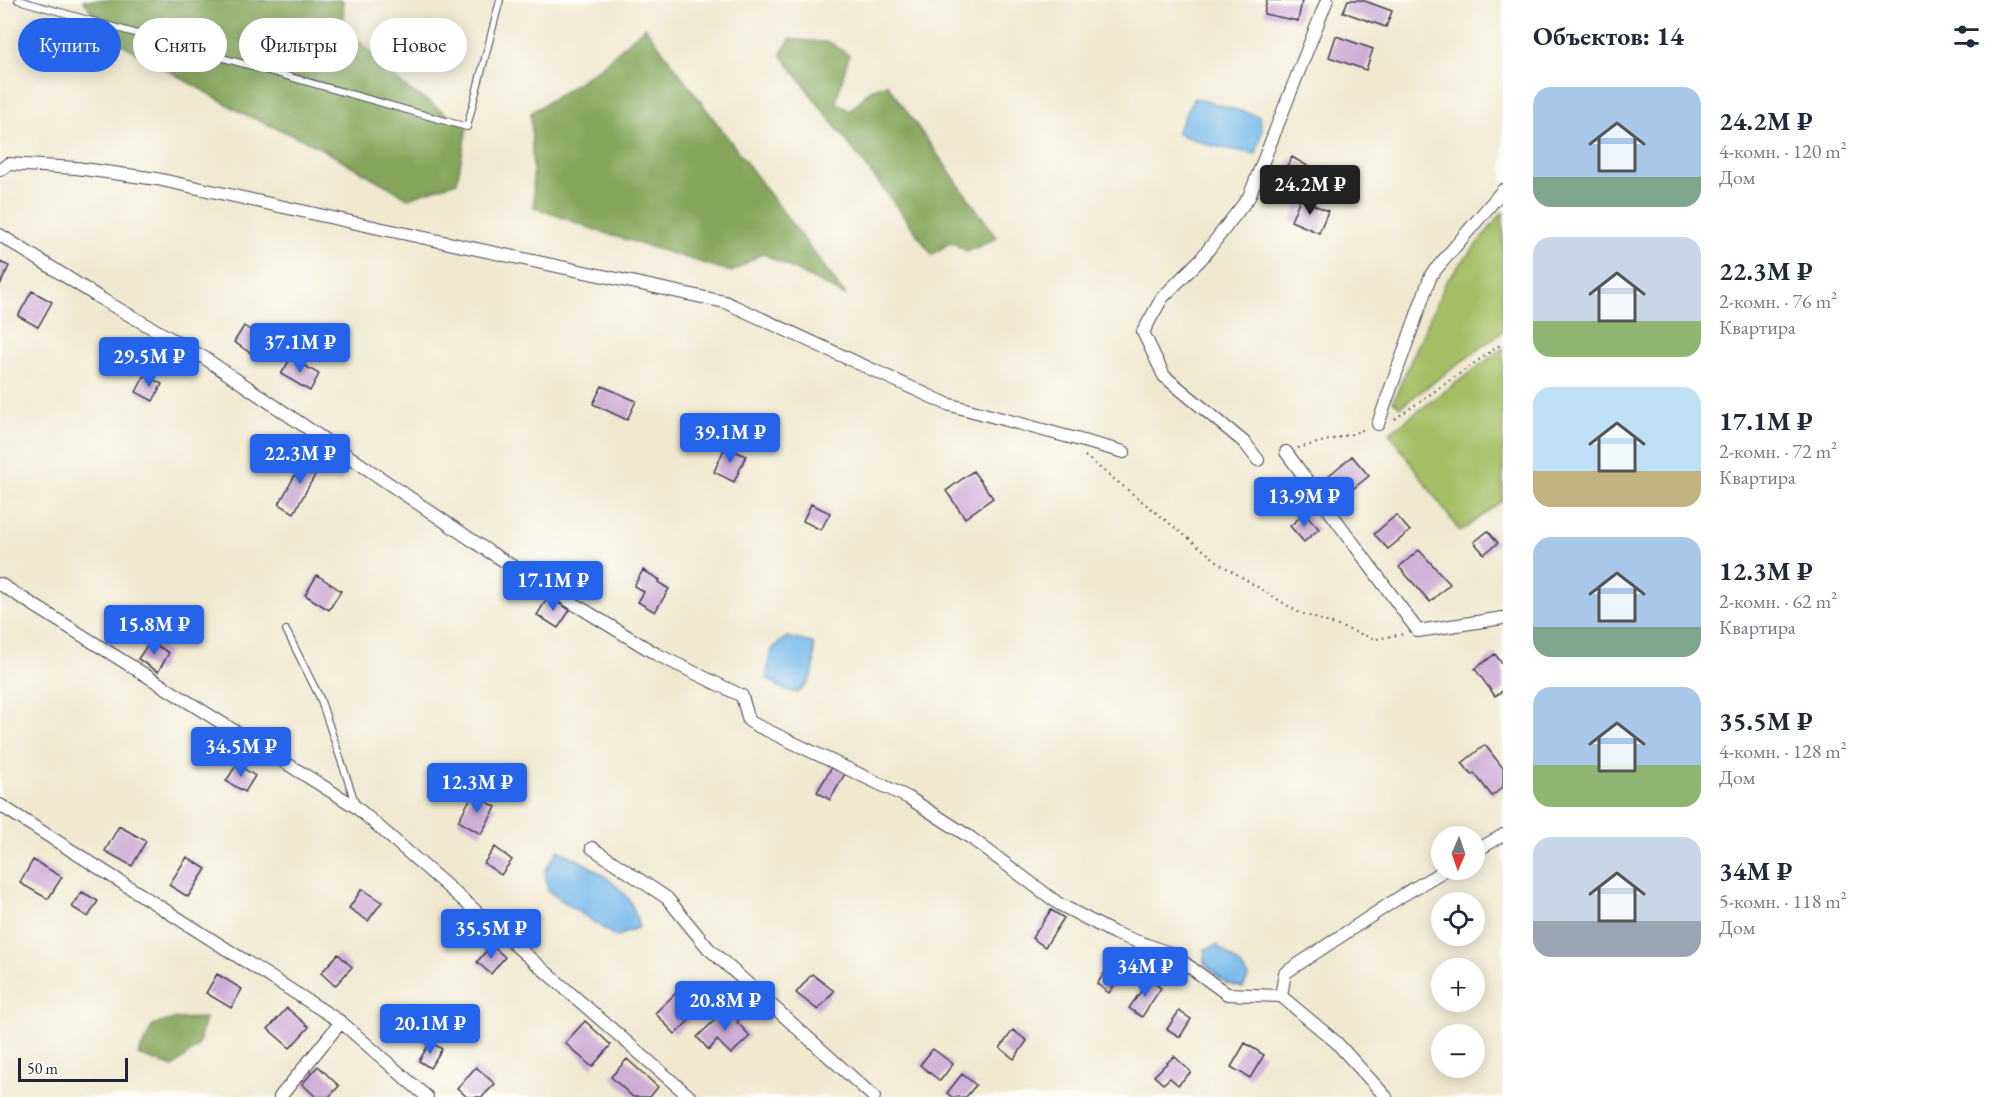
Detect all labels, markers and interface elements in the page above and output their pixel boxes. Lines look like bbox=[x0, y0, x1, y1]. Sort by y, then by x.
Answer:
chip: Купить bbox=[18, 18, 121, 72]
chip: Снять bbox=[133, 18, 227, 72]
chip: Фильтры bbox=[239, 18, 358, 72]
chip: Новое bbox=[370, 18, 467, 72]
text: Объектов: 14 bbox=[1533, 19, 1684, 53]
icon: filters bbox=[1950, 20, 1983, 53]
text: 24.2M ₽ bbox=[1719, 104, 1813, 138]
icon: home bbox=[1581, 111, 1653, 183]
text: 4-комн. · 120 m² bbox=[1719, 138, 1847, 164]
text: Дом bbox=[1719, 164, 1755, 190]
pin: 24.2M ₽ bbox=[1255, 165, 1365, 216]
text: 24.2M ₽ bbox=[1274, 171, 1346, 197]
text: 22.3M ₽ bbox=[1719, 254, 1813, 288]
icon: home bbox=[1581, 261, 1653, 333]
text: 2-комн. · 76 m² bbox=[1719, 288, 1837, 314]
text: Квартира bbox=[1719, 314, 1796, 340]
pin: 37.1M ₽ bbox=[245, 323, 355, 374]
text: 37.1M ₽ bbox=[264, 329, 336, 355]
pin: 29.5M ₽ bbox=[94, 337, 204, 388]
text: 29.5M ₽ bbox=[113, 343, 185, 369]
text: 17.1M ₽ bbox=[1719, 404, 1813, 438]
icon: home bbox=[1581, 411, 1653, 483]
pin: 39.1M ₽ bbox=[675, 413, 785, 464]
text: 39.1M ₽ bbox=[694, 419, 766, 445]
pin: 22.3M ₽ bbox=[245, 434, 355, 485]
text: 2-комн. · 72 m² bbox=[1719, 438, 1837, 464]
text: 22.3M ₽ bbox=[264, 440, 336, 466]
text: Квартира bbox=[1719, 464, 1796, 490]
pin: 13.9M ₽ bbox=[1249, 477, 1359, 528]
text: 13.9M ₽ bbox=[1268, 483, 1340, 509]
text: 12.3M ₽ bbox=[1719, 554, 1813, 588]
pin: 17.1M ₽ bbox=[498, 561, 608, 612]
icon: home bbox=[1581, 561, 1653, 633]
text: 17.1M ₽ bbox=[517, 567, 589, 593]
text: 2-комн. · 62 m² bbox=[1719, 588, 1837, 614]
pin: 15.8M ₽ bbox=[99, 605, 209, 656]
text: 15.8M ₽ bbox=[118, 611, 190, 637]
text: Квартира bbox=[1719, 614, 1796, 640]
text: 35.5M ₽ bbox=[1719, 704, 1813, 738]
icon: home bbox=[1581, 711, 1653, 783]
pin: 34.5M ₽ bbox=[186, 727, 296, 778]
text: 34.5M ₽ bbox=[205, 733, 277, 759]
text: 4-комн. · 128 m² bbox=[1719, 738, 1847, 764]
pin: 12.3M ₽ bbox=[422, 763, 532, 814]
text: Дом bbox=[1719, 764, 1755, 790]
text: 12.3M ₽ bbox=[441, 769, 513, 795]
north arrow bbox=[1431, 826, 1485, 880]
map controls bbox=[1431, 826, 1485, 1078]
text: 34M ₽ bbox=[1719, 854, 1793, 888]
icon: home bbox=[1581, 861, 1653, 933]
text: 5-комн. · 118 m² bbox=[1719, 888, 1847, 914]
button: locate bbox=[1431, 892, 1485, 946]
pin: 35.5M ₽ bbox=[436, 909, 546, 960]
text: Дом bbox=[1719, 914, 1755, 940]
text: 35.5M ₽ bbox=[455, 915, 527, 941]
pin: 34M ₽ bbox=[1103, 947, 1187, 998]
text: 34M ₽ bbox=[1117, 953, 1173, 979]
button: + bbox=[1431, 958, 1485, 1012]
pin: 20.8M ₽ bbox=[670, 981, 780, 1032]
text: 20.8M ₽ bbox=[689, 987, 761, 1013]
pin: 20.1M ₽ bbox=[375, 1004, 485, 1055]
text: 20.1M ₽ bbox=[394, 1010, 466, 1036]
button: − bbox=[1431, 1024, 1485, 1078]
scale bar bbox=[18, 1055, 128, 1082]
text: 50 m bbox=[27, 1058, 58, 1079]

